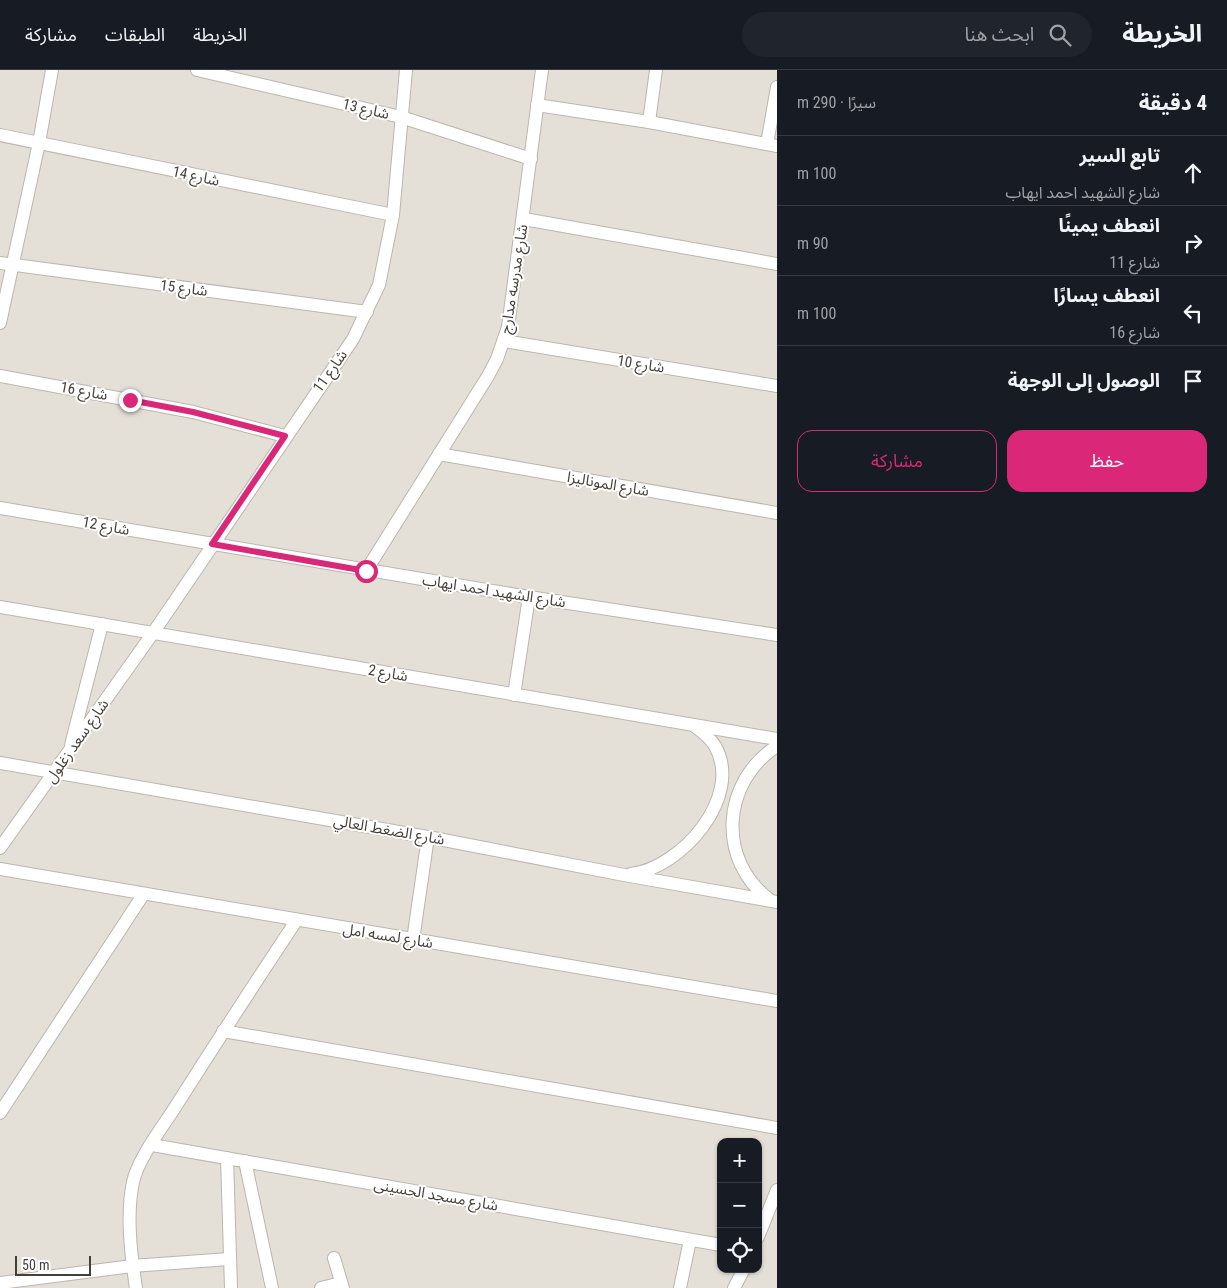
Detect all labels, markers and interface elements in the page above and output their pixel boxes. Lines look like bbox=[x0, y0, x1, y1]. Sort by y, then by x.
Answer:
search box bbox=[742, 12, 1092, 57]
text: الخريطة bbox=[1122, 20, 1202, 48]
icon: search bbox=[1046, 21, 1074, 49]
text: ابحث هنا bbox=[964, 23, 1034, 46]
text: مشاركة bbox=[25, 24, 77, 45]
text: الطبقات bbox=[105, 24, 165, 45]
text: الخريطة bbox=[193, 24, 247, 45]
text: 4 دقيقة bbox=[1139, 91, 1207, 115]
text: سيرًا · 290 m bbox=[797, 93, 876, 112]
street label: شارع 13 bbox=[340, 95, 391, 126]
text: تابع السير bbox=[1079, 144, 1160, 167]
icon: ahead bbox=[1179, 159, 1207, 187]
street label: شارع 14 bbox=[170, 162, 221, 193]
text: 100 m bbox=[797, 164, 836, 183]
text: شارع الشهيد احمد ايهاب bbox=[1005, 183, 1160, 202]
text: انعطف يمينًا bbox=[1058, 214, 1160, 237]
street label: شارع مدرسه مدارج bbox=[496, 223, 535, 336]
icon: right bbox=[1179, 229, 1207, 257]
text: 90 m bbox=[797, 234, 829, 253]
text: شارع 11 bbox=[1109, 253, 1160, 272]
street label: شارع 15 bbox=[159, 276, 209, 303]
text: انعطف يسارًا bbox=[1054, 284, 1160, 307]
icon: left bbox=[1179, 299, 1207, 327]
text: 100 m bbox=[797, 304, 836, 323]
text: شارع 16 bbox=[1109, 323, 1160, 342]
street label: شارع 11 bbox=[309, 346, 354, 397]
street label: شارع 10 bbox=[616, 351, 666, 380]
icon: arrive bbox=[1179, 367, 1207, 395]
text: الوصول إلى الوجهة bbox=[1008, 369, 1160, 392]
street label: شارع 16 bbox=[59, 378, 109, 407]
route end bbox=[119, 389, 142, 412]
button: مشاركة bbox=[797, 430, 997, 492]
button: حفظ bbox=[1007, 430, 1207, 492]
street label: شارع الموناليزا bbox=[565, 468, 651, 503]
street label: شارع 12 bbox=[81, 513, 131, 542]
route start bbox=[355, 560, 378, 583]
street label: شارع الشهيد احمد ايهاب bbox=[421, 571, 567, 614]
street label: شارع 2 bbox=[366, 661, 410, 688]
street label: شارع سعد زغلول bbox=[41, 695, 115, 788]
street label: شارع الضغط العالي bbox=[331, 811, 446, 852]
street label: شارع لمسه امل bbox=[341, 920, 435, 955]
map controls bbox=[717, 1138, 762, 1273]
button: + bbox=[717, 1138, 762, 1183]
street label: شارع مسجد الحسينى bbox=[372, 1175, 500, 1218]
button: − bbox=[717, 1183, 762, 1228]
button: locate bbox=[717, 1228, 762, 1273]
scale bar bbox=[15, 1253, 91, 1276]
text: 50 m bbox=[22, 1257, 50, 1273]

